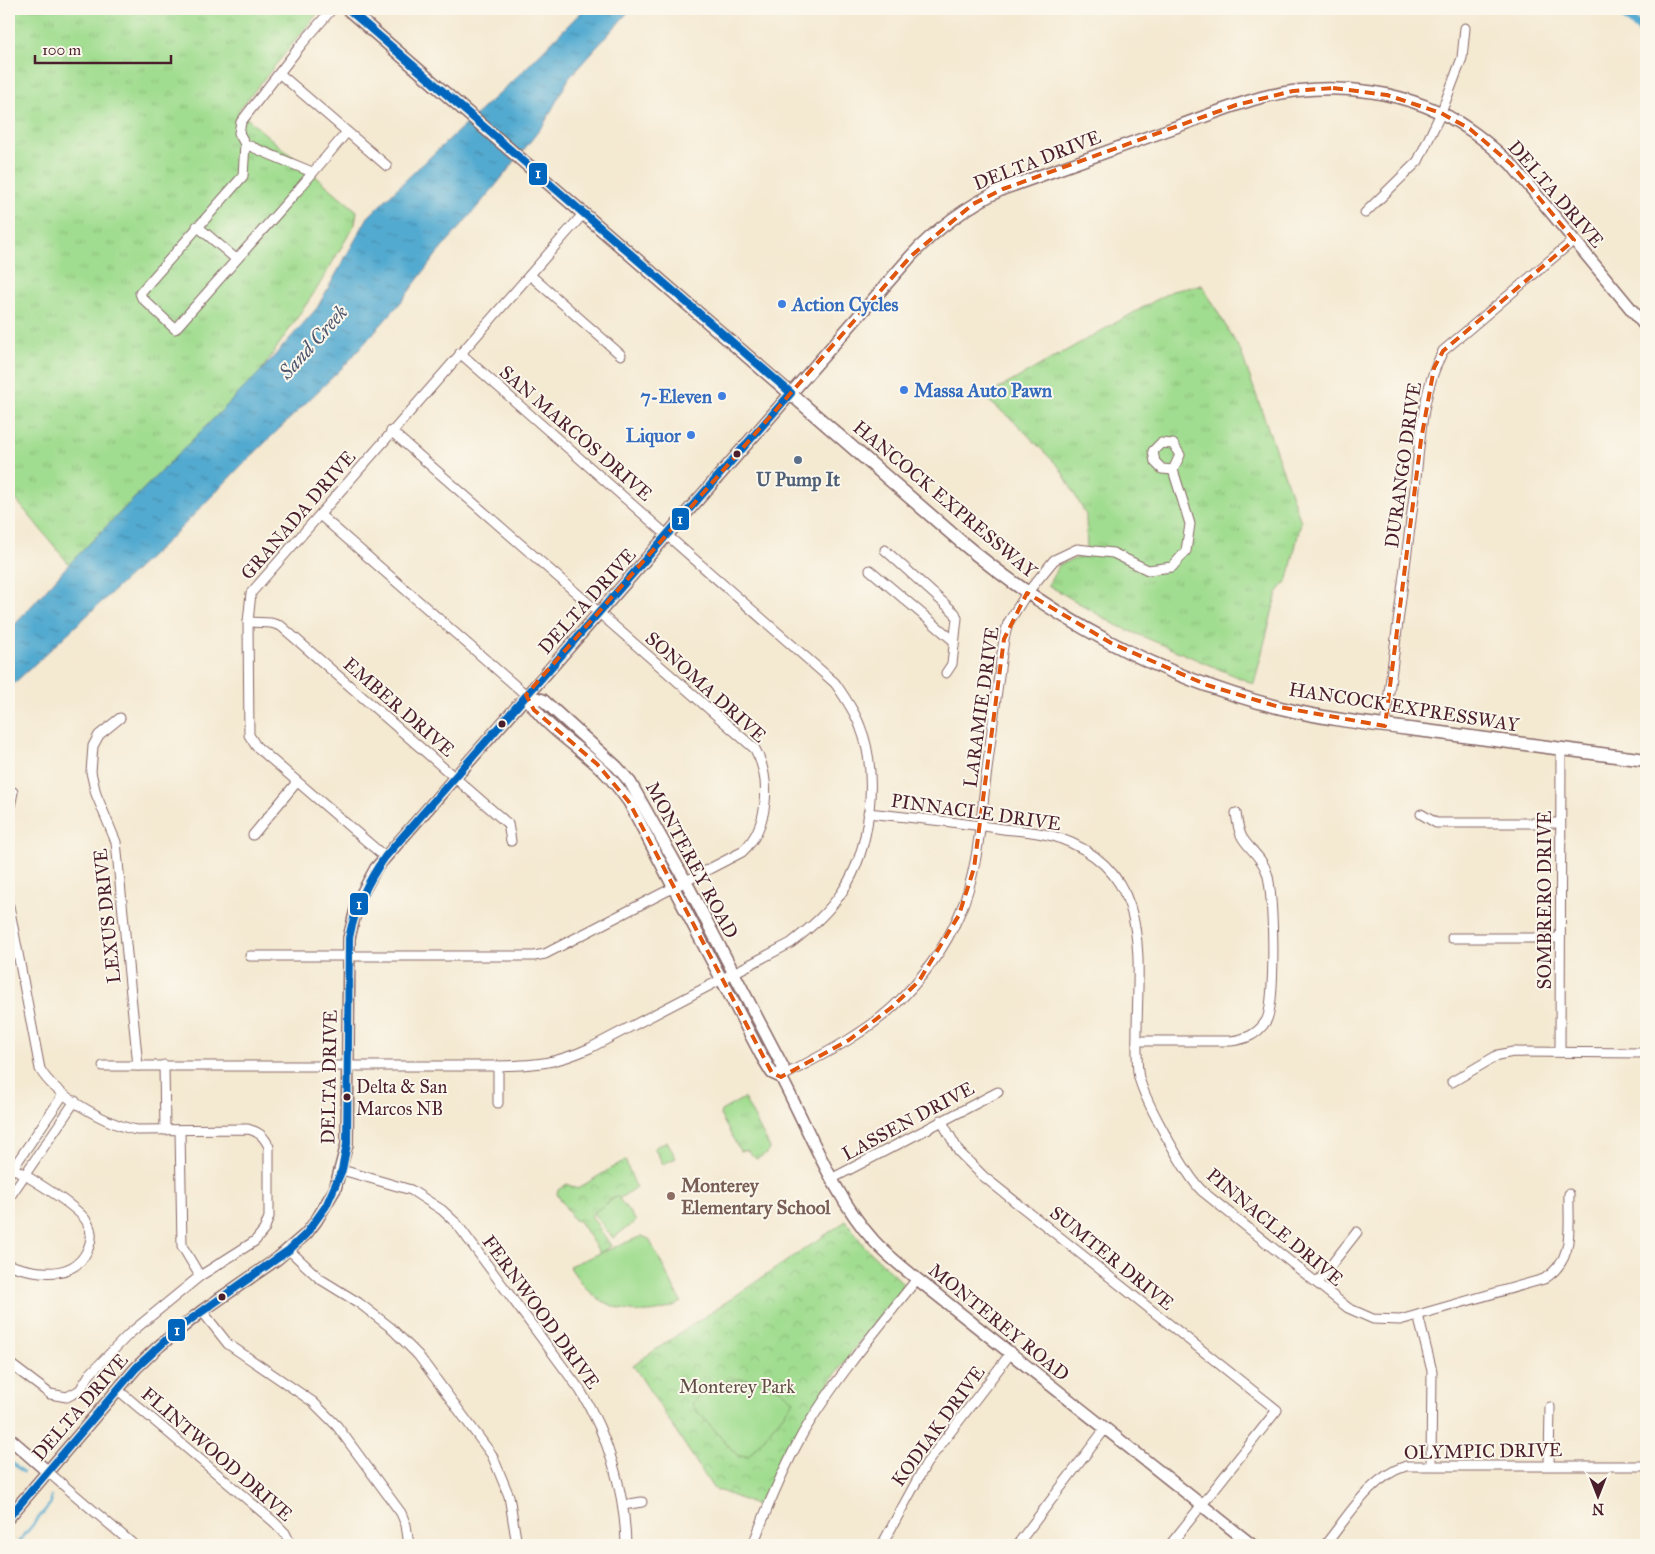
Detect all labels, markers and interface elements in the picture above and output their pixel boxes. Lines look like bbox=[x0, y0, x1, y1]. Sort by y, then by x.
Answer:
scale bar bbox=[35, 32, 171, 64]
text: 100 m bbox=[42, 41, 82, 59]
street label: DELTA DRIVE bbox=[970, 125, 1104, 195]
street label: DELTA DRIVE bbox=[1503, 136, 1609, 253]
line badge: 1 bbox=[528, 162, 548, 186]
text: 1 bbox=[535, 165, 541, 182]
place label: Action Cycles bbox=[790, 293, 898, 317]
marker: Action Cycles bbox=[776, 298, 788, 310]
water label: Sand Creek bbox=[273, 300, 352, 385]
street label: SAN MARCOS DRIVE bbox=[495, 360, 657, 506]
place label: Massa Auto Pawn bbox=[914, 379, 1053, 402]
street label: DURANGO DRIVE bbox=[1380, 380, 1426, 550]
marker: Massa Auto Pawn bbox=[898, 384, 910, 396]
place label: 7-Eleven bbox=[640, 385, 713, 408]
marker: 7-Eleven bbox=[716, 390, 728, 402]
street label: HANCOCK EXPRESSWAY bbox=[848, 415, 1042, 583]
place label: Liquor bbox=[626, 424, 682, 448]
marker: Liquor bbox=[685, 429, 697, 441]
street label: GRANADA DRIVE bbox=[236, 445, 361, 584]
unlabelled marker bbox=[732, 449, 742, 459]
marker: U Pump It bbox=[792, 454, 804, 466]
place label: U Pump It bbox=[756, 468, 840, 492]
line badge: 1 bbox=[671, 507, 690, 531]
text: 1 bbox=[677, 511, 683, 528]
street label: DELTA DRIVE bbox=[533, 543, 641, 659]
street label: LARAMIE DRIVE bbox=[958, 625, 1004, 789]
street label: SONOMA DRIVE bbox=[641, 627, 772, 748]
street label: EMBER DRIVE bbox=[339, 652, 460, 762]
street label: HANCOCK EXPRESSWAY bbox=[1287, 677, 1522, 737]
unlabelled marker bbox=[497, 719, 507, 729]
street label: MONTEREY ROAD bbox=[641, 778, 743, 942]
street label: PINNACLE DRIVE bbox=[890, 789, 1063, 835]
street label: SOMBRERO DRIVE bbox=[1533, 810, 1556, 989]
street label: LEXUS DRIVE bbox=[88, 847, 126, 985]
line badge: 1 bbox=[349, 892, 369, 916]
text: 1 bbox=[356, 896, 362, 913]
street label: DELTA DRIVE bbox=[316, 1009, 342, 1144]
place label: Delta & San Marcos NB bbox=[356, 1076, 447, 1120]
street label: LASSEN DRIVE bbox=[838, 1076, 978, 1165]
marker: Delta & San Marcos NB bbox=[342, 1092, 352, 1102]
street label: PINNACLE DRIVE bbox=[1202, 1163, 1348, 1291]
place label: Monterey Elementary School bbox=[681, 1174, 831, 1220]
marker: Monterey Elementary School bbox=[665, 1190, 677, 1202]
street label: SUMTER DRIVE bbox=[1045, 1201, 1179, 1315]
street label: FERNWOOD DRIVE bbox=[478, 1231, 605, 1394]
street label: MONTEREY ROAD bbox=[924, 1258, 1074, 1386]
unlabelled marker bbox=[217, 1292, 227, 1302]
line badge: 1 bbox=[167, 1318, 186, 1342]
text: 1 bbox=[174, 1322, 180, 1339]
street label: DELTA DRIVE bbox=[27, 1348, 133, 1465]
street label: KODIAK DRIVE bbox=[887, 1361, 990, 1491]
park label: Monterey Park bbox=[679, 1375, 795, 1398]
street label: FLINTWOOD DRIVE bbox=[137, 1382, 298, 1526]
street label: OLYMPIC DRIVE bbox=[1404, 1438, 1563, 1464]
north arrow bbox=[1572, 1472, 1622, 1522]
text: N bbox=[1592, 1500, 1604, 1517]

